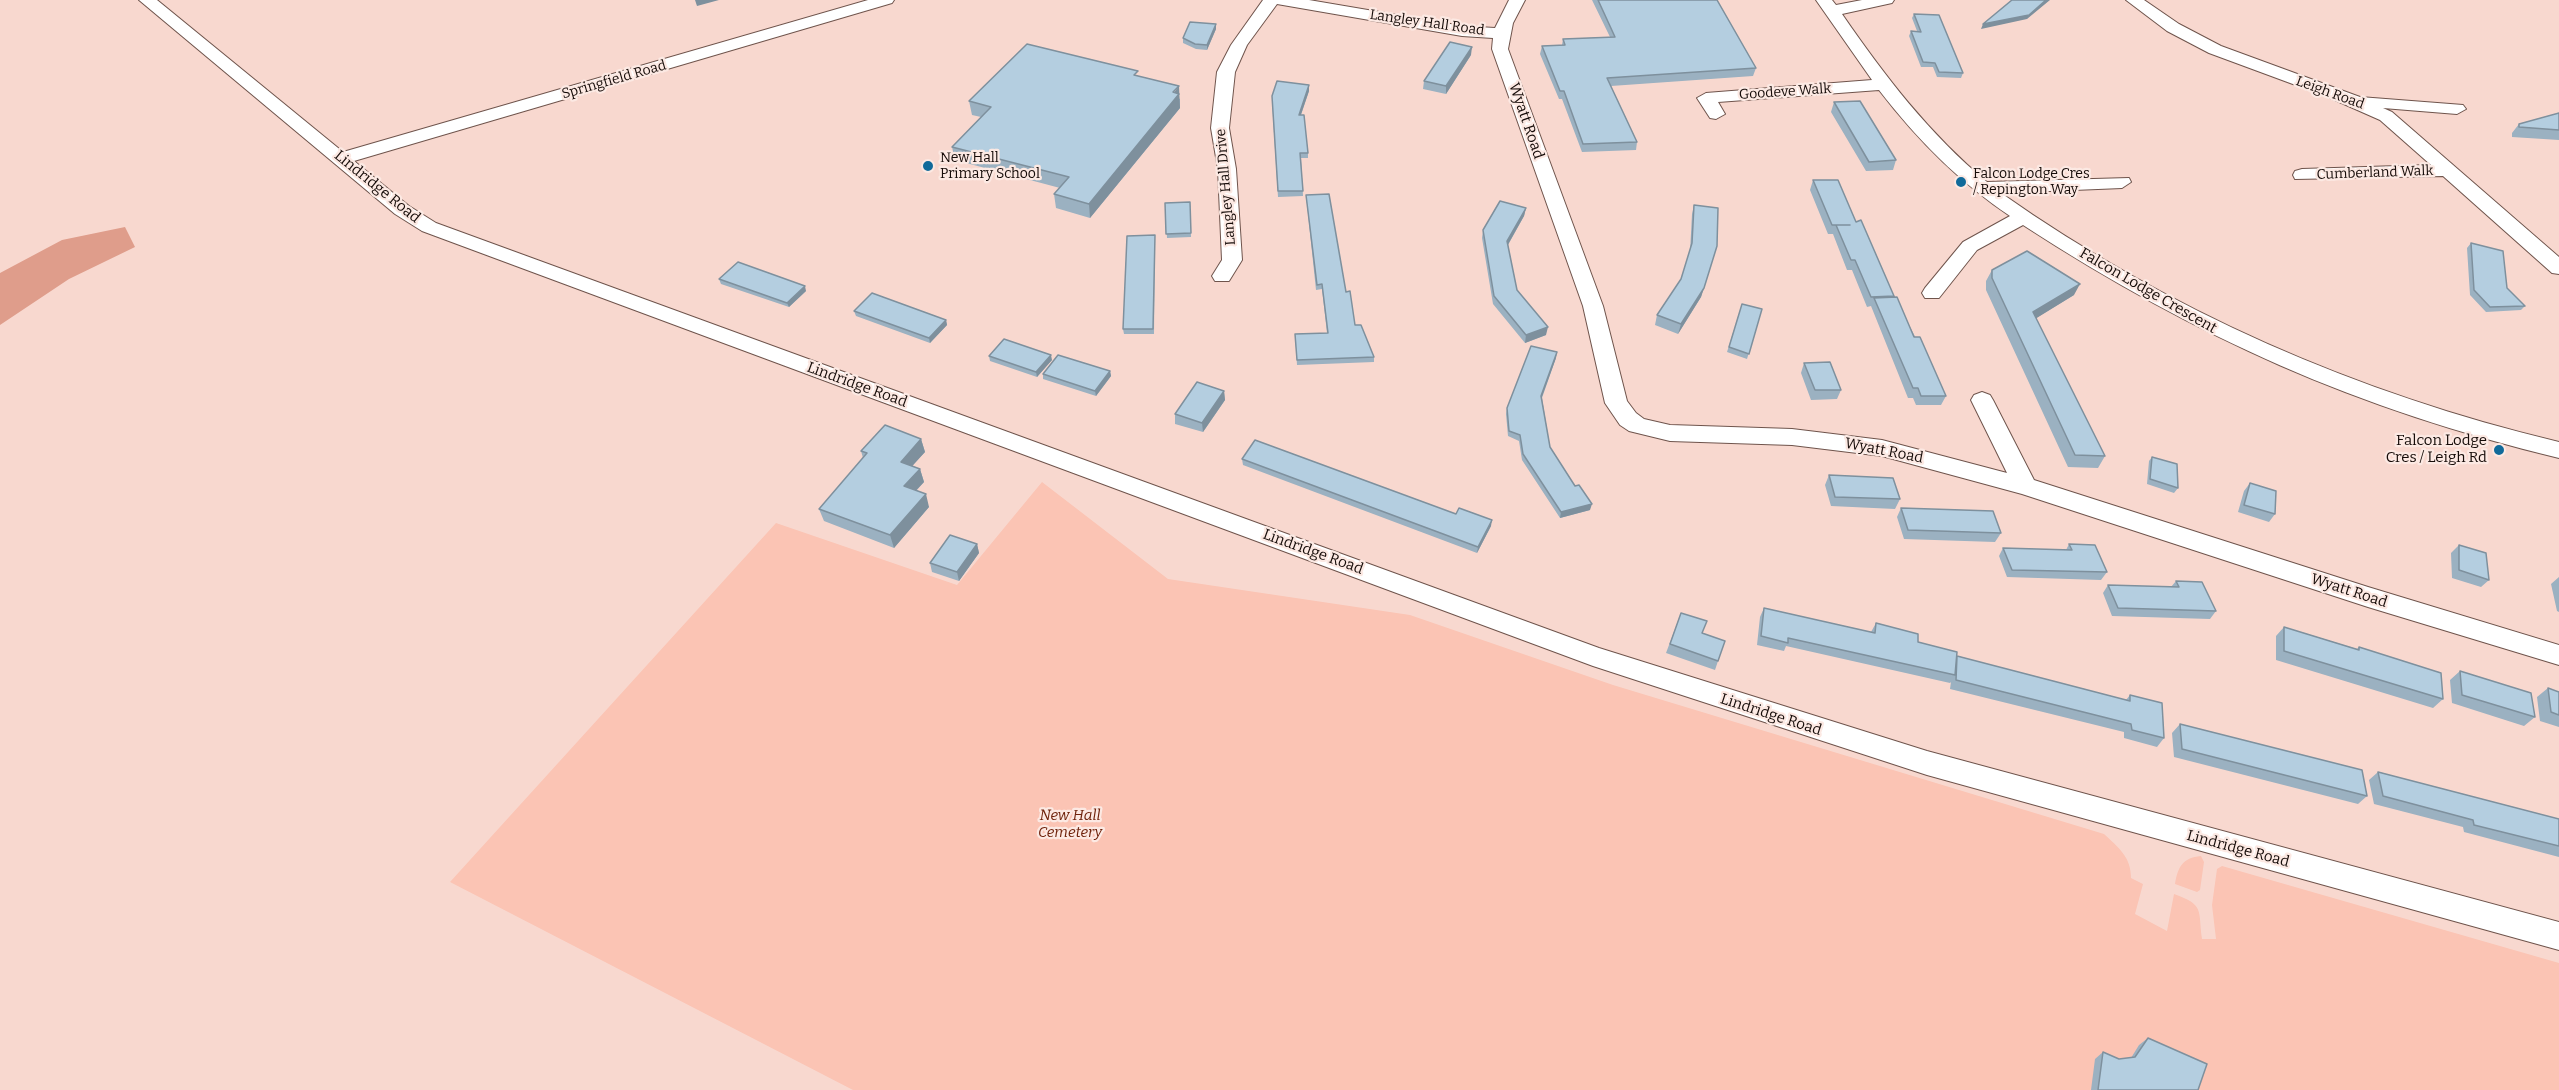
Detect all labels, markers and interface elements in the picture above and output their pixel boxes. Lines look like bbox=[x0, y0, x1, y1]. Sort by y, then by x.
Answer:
street label: Langley Hall Road bbox=[1369, 7, 1485, 39]
street label: Springfield Road bbox=[560, 57, 668, 103]
street label: Leigh Road bbox=[2294, 73, 2366, 113]
street label: Goodeve Walk bbox=[1738, 80, 1832, 104]
street label: Wyatt Road bbox=[1505, 81, 1547, 161]
street label: Langley Hall Drive bbox=[1213, 128, 1239, 246]
street label: Lindridge Road bbox=[330, 147, 424, 227]
place label: New Hall Primary School bbox=[940, 150, 1040, 182]
marker: New Hall Primary School bbox=[921, 159, 935, 173]
street label: Cumberland Walk bbox=[2316, 163, 2434, 183]
place label: Falcon Lodge Cres / Repington Way bbox=[1973, 166, 2090, 198]
marker: Falcon Lodge Cres / Repington Way bbox=[1954, 175, 1968, 189]
street label: Falcon Lodge Crescent bbox=[2076, 244, 2220, 338]
street label: Lindridge Road bbox=[804, 359, 910, 411]
place label: Falcon Lodge Cres / Leigh Rd bbox=[2386, 432, 2487, 467]
street label: Wyatt Road bbox=[1843, 435, 1925, 467]
marker: Falcon Lodge Cres / Leigh Rd bbox=[2492, 443, 2506, 457]
street label: Lindridge Road bbox=[1260, 526, 1366, 578]
street label: Wyatt Road bbox=[2308, 570, 2390, 612]
street label: Lindridge Road bbox=[1718, 690, 1824, 740]
park label: New Hall Cemetery bbox=[1038, 807, 1102, 842]
street label: Lindridge Road bbox=[2185, 827, 2291, 871]

